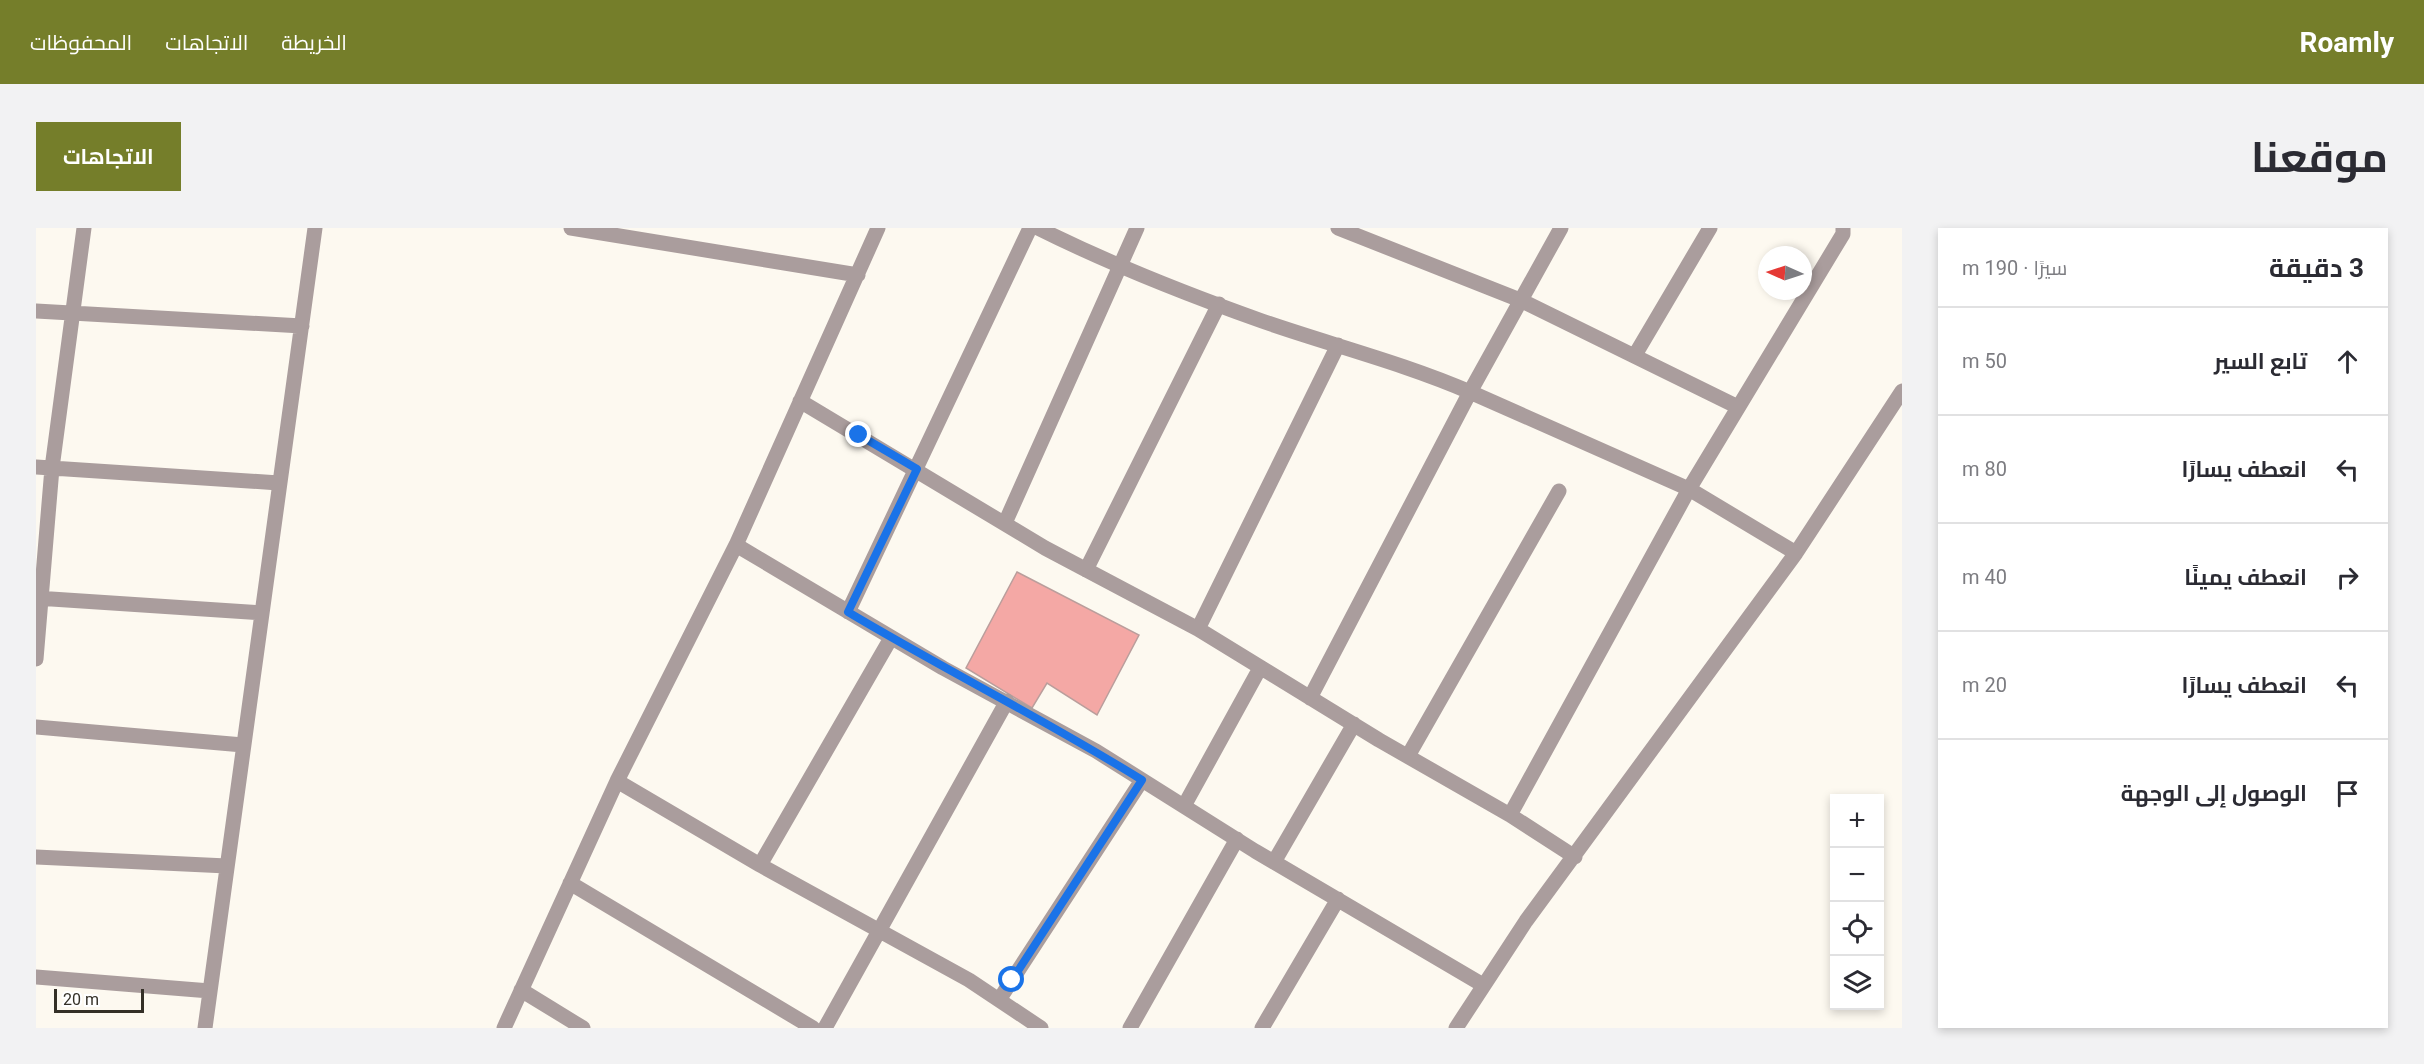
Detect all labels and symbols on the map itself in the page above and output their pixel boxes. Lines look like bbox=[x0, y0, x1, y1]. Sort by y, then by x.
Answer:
north arrow bbox=[1758, 246, 1812, 300]
route end bbox=[845, 421, 871, 447]
route start bbox=[998, 966, 1024, 992]
scale bar bbox=[54, 986, 144, 1014]

